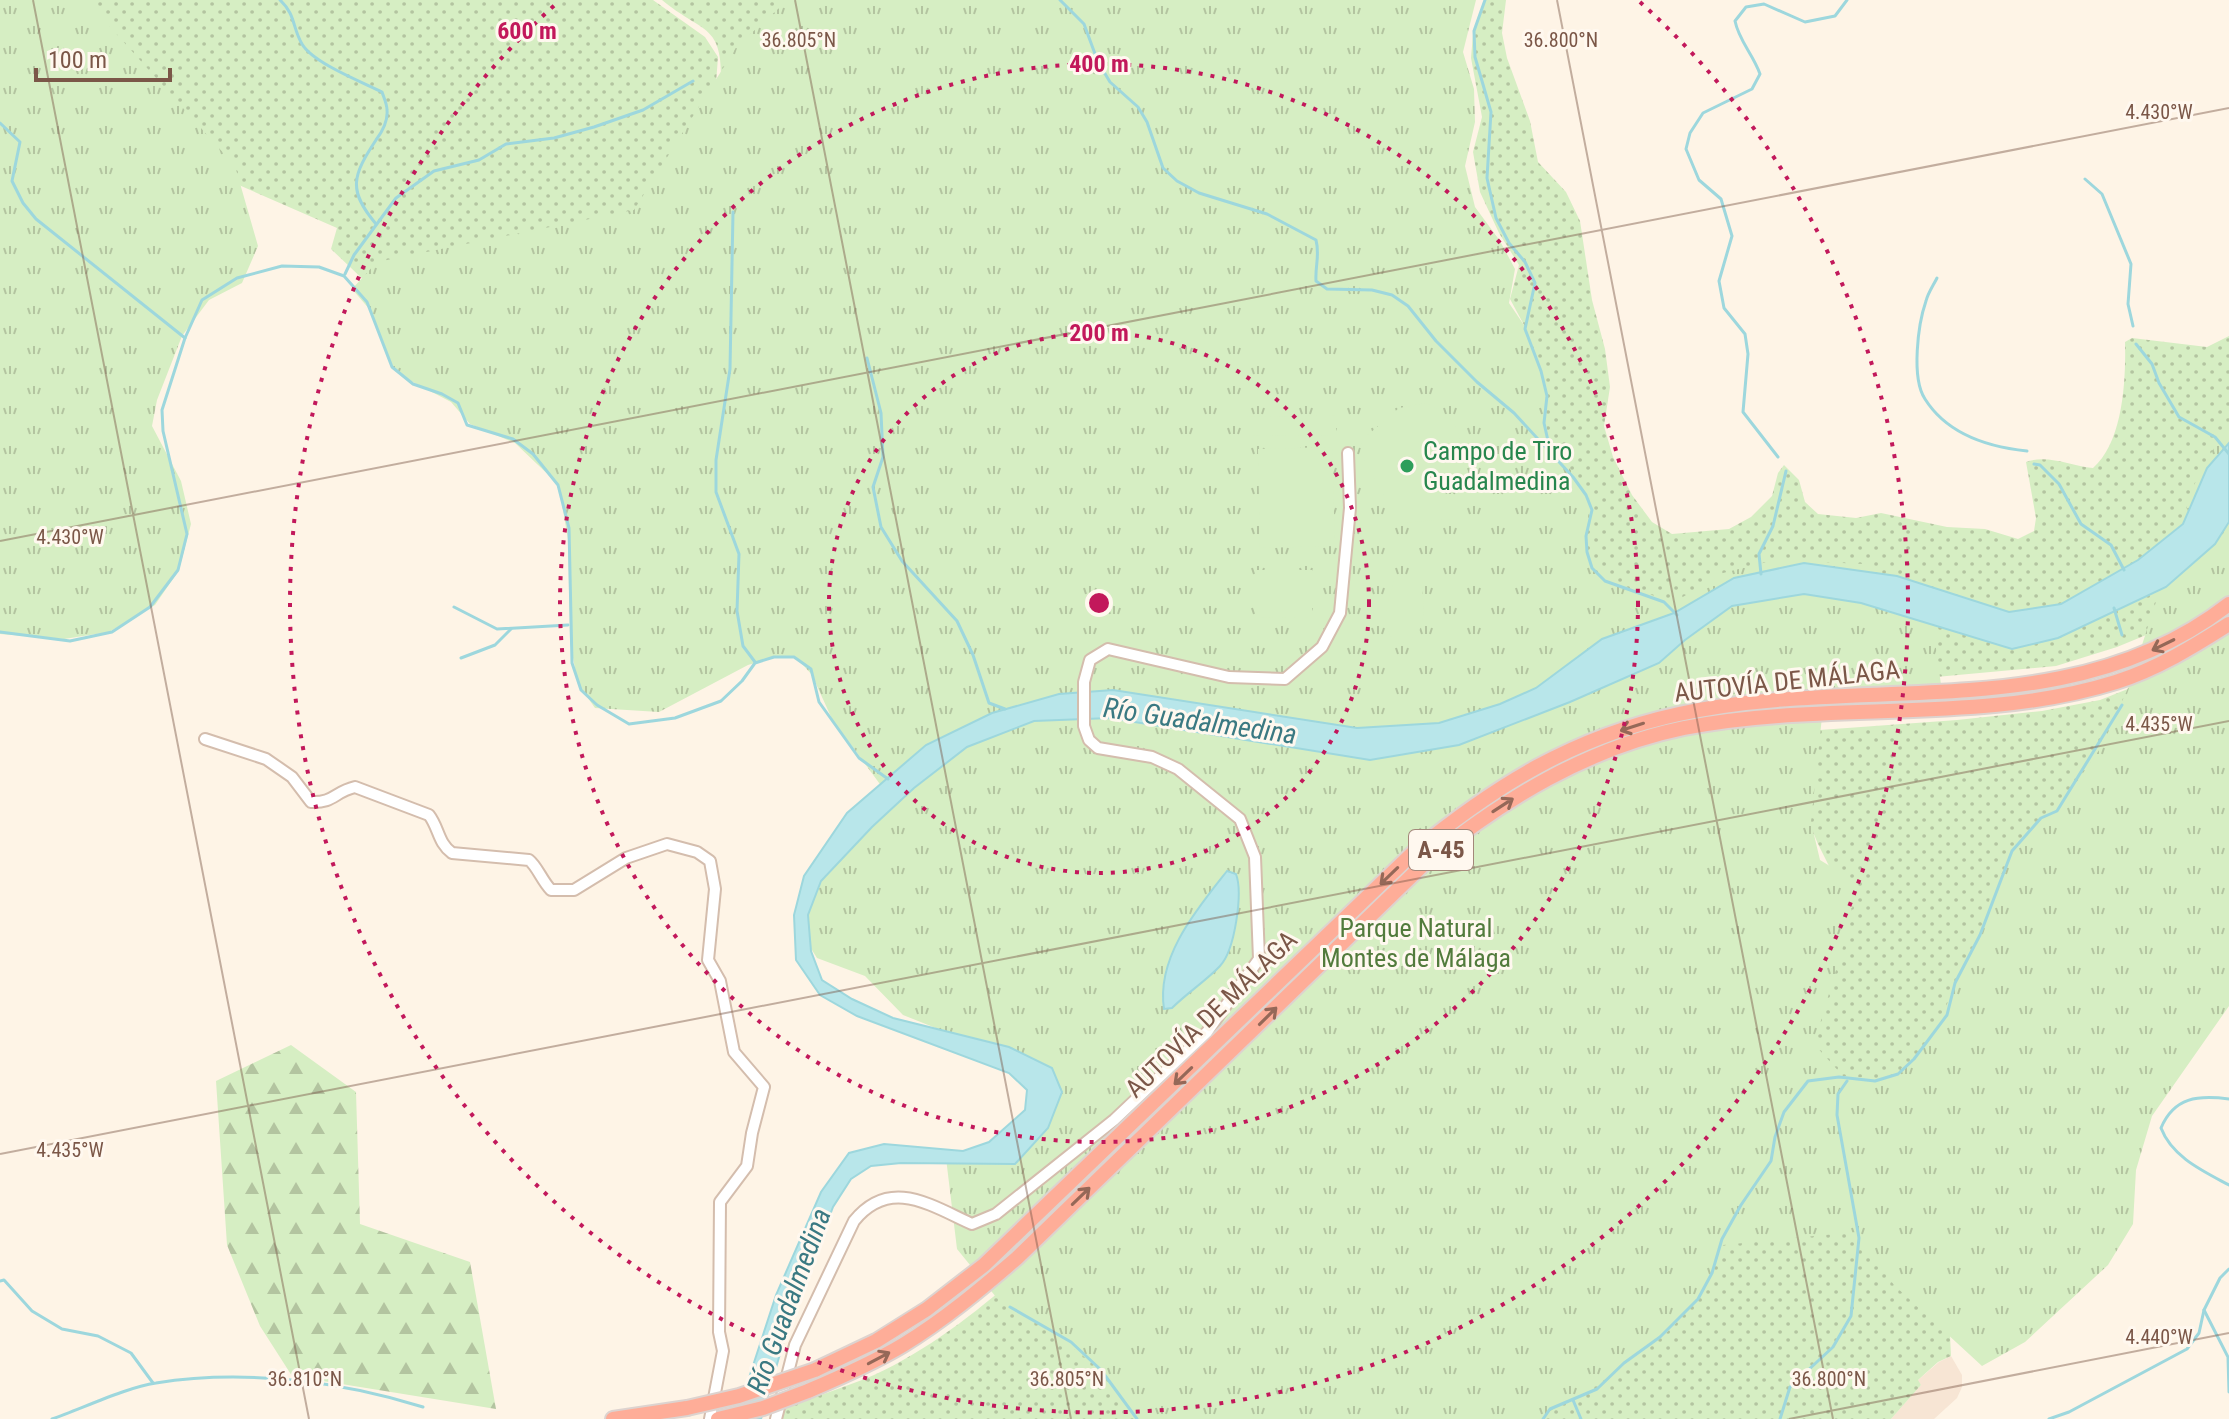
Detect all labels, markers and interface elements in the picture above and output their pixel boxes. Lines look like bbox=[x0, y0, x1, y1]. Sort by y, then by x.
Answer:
text: 600 m bbox=[497, 17, 557, 45]
text: 36.805°N bbox=[762, 28, 836, 52]
text: 36.800°N bbox=[1524, 28, 1598, 52]
scale bar bbox=[36, 32, 170, 82]
text: 100 m bbox=[48, 46, 107, 74]
text: 400 m bbox=[1069, 50, 1129, 78]
text: 4.430°W bbox=[2125, 100, 2193, 124]
text: 200 m bbox=[1069, 319, 1129, 347]
place label: Campo de Tiro Guadalmedina bbox=[1423, 436, 1572, 496]
marker: Campo de Tiro Guadalmedina bbox=[1398, 457, 1416, 475]
text: 4.430°W bbox=[36, 525, 104, 549]
centre of rings bbox=[1085, 589, 1113, 617]
one-way arrow bbox=[2151, 638, 2175, 653]
street label: AUTOVÍA DE MÁLAGA bbox=[1673, 654, 1901, 708]
water label: Río Guadalmedina bbox=[1101, 691, 1299, 751]
text: 4.435°W bbox=[2125, 712, 2193, 736]
one-way arrow bbox=[1620, 720, 1645, 735]
one-way arrow bbox=[1491, 797, 1514, 813]
road number: A-45 bbox=[1409, 830, 1473, 870]
one-way arrow bbox=[1379, 866, 1399, 885]
park label: Parque Natural Montes de Málaga bbox=[1321, 913, 1511, 973]
street label: AUTOVÍA DE MÁLAGA bbox=[1119, 925, 1303, 1103]
one-way arrow bbox=[1258, 1007, 1277, 1026]
one-way arrow bbox=[1173, 1067, 1193, 1086]
text: 4.435°W bbox=[36, 1138, 104, 1162]
one-way arrow bbox=[1071, 1187, 1090, 1206]
water label: Río Guadalmedina bbox=[740, 1204, 838, 1398]
text: 4.440°W bbox=[2125, 1325, 2193, 1349]
one-way arrow bbox=[867, 1350, 890, 1366]
text: 36.810°N bbox=[268, 1367, 342, 1391]
text: 36.805°N bbox=[1030, 1367, 1104, 1391]
text: 36.800°N bbox=[1792, 1367, 1866, 1391]

